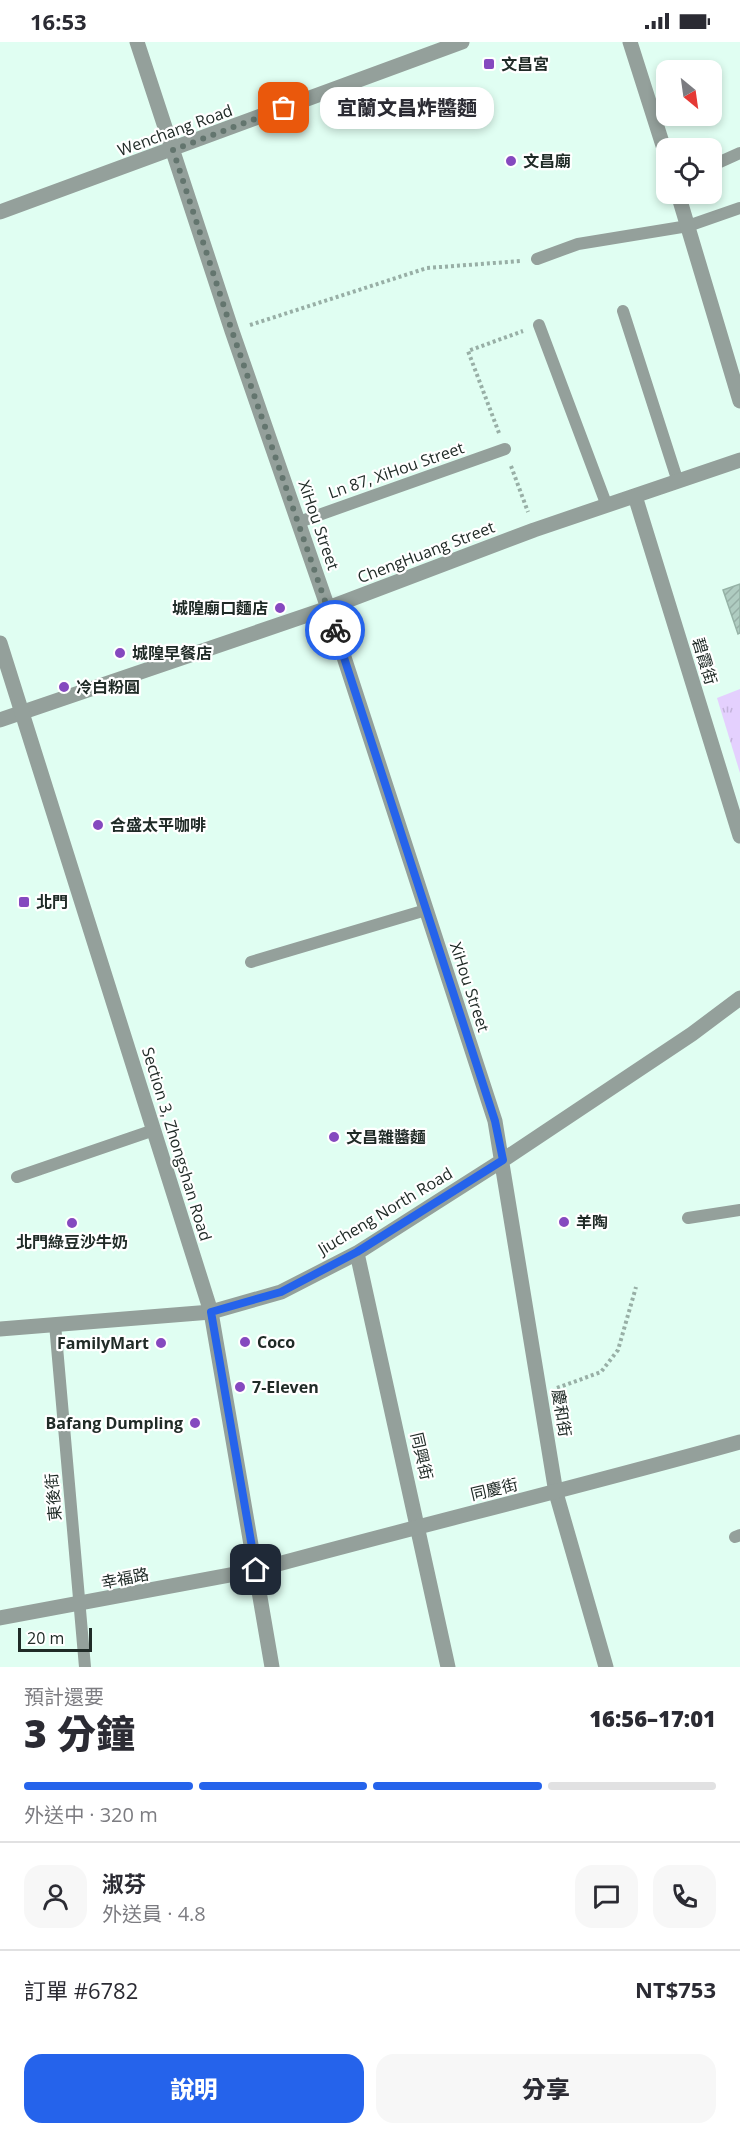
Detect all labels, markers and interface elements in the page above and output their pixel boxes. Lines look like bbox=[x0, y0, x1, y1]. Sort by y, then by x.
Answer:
text: 16:53 bbox=[30, 6, 87, 36]
place label: 文昌宮 bbox=[501, 53, 549, 75]
marker: 文昌宮 bbox=[482, 57, 496, 71]
north arrow bbox=[656, 60, 722, 126]
map controls bbox=[656, 60, 722, 204]
pin bbox=[258, 82, 309, 133]
callout: 宜蘭文昌炸醬麵 bbox=[320, 87, 494, 129]
icon: bag bbox=[267, 91, 300, 124]
text: 宜蘭文昌炸醬麵 bbox=[337, 94, 477, 121]
street label: Wenchang Road bbox=[114, 99, 236, 161]
button: locate bbox=[656, 138, 722, 204]
place label: 文昌廟 bbox=[523, 150, 571, 172]
marker: 文昌廟 bbox=[504, 154, 518, 168]
street label: Ln 87, XiHou Street bbox=[325, 436, 467, 504]
street label: XiHou Street bbox=[293, 477, 345, 573]
street label: ChengHuang Street bbox=[354, 516, 498, 588]
place label: 城隍廟口麵店 bbox=[172, 597, 268, 619]
courier bbox=[305, 600, 365, 660]
marker: 城隍廟口麵店 bbox=[273, 601, 287, 615]
icon: bike bbox=[319, 614, 352, 647]
street label: 碧霞街 bbox=[687, 635, 723, 687]
place label: 城隍早餐店 bbox=[132, 642, 212, 664]
marker: 城隍早餐店 bbox=[113, 646, 127, 660]
place label: 冷白粉圓 bbox=[76, 676, 140, 698]
marker: 冷白粉圓 bbox=[57, 680, 71, 694]
place label: 合盛太平咖啡 bbox=[110, 814, 206, 836]
marker: 合盛太平咖啡 bbox=[91, 818, 105, 832]
place label: 北門 bbox=[36, 891, 68, 913]
marker: 北門 bbox=[17, 895, 31, 909]
street label: XiHou Street bbox=[445, 939, 495, 1035]
street label: Section 3, Zhongshan Road bbox=[137, 1044, 217, 1244]
place label: 文昌雜醬麵 bbox=[346, 1126, 426, 1148]
marker: 文昌雜醬麵 bbox=[327, 1130, 341, 1144]
street label: Jiucheng North Road bbox=[312, 1162, 456, 1261]
place label: 羊陶 bbox=[576, 1211, 608, 1233]
marker: 羊陶 bbox=[557, 1215, 571, 1229]
marker: 北門綠豆沙牛奶 bbox=[65, 1216, 79, 1230]
place label: 北門綠豆沙牛奶 bbox=[16, 1231, 128, 1253]
place label: Coco bbox=[257, 1331, 295, 1353]
place label: FamilyMart bbox=[57, 1332, 149, 1354]
marker: Coco bbox=[238, 1335, 252, 1349]
marker: FamilyMart bbox=[154, 1336, 168, 1350]
place label: 7-Eleven bbox=[252, 1376, 319, 1398]
marker: 7-Eleven bbox=[233, 1380, 247, 1394]
street label: 慶和街 bbox=[547, 1388, 577, 1438]
place label: Bafang Dumpling bbox=[46, 1412, 183, 1434]
marker: Bafang Dumpling bbox=[188, 1416, 202, 1430]
street label: 同興街 bbox=[406, 1430, 438, 1482]
street label: 東後街 bbox=[40, 1472, 66, 1522]
street label: 同慶街 bbox=[468, 1473, 520, 1505]
pin bbox=[230, 1544, 281, 1595]
icon: home bbox=[239, 1553, 272, 1586]
street label: 幸福路 bbox=[99, 1563, 151, 1593]
scale bar bbox=[18, 1625, 92, 1652]
text: 20 m bbox=[27, 1627, 64, 1649]
text: 預計還要 bbox=[24, 1683, 104, 1710]
text: 16:56–17:01 bbox=[589, 1703, 716, 1733]
text: 3 分鐘 bbox=[24, 1706, 135, 1759]
text: 外送中 · 320 m bbox=[24, 1801, 158, 1828]
button: person bbox=[24, 1865, 87, 1928]
button: chat bbox=[575, 1865, 638, 1928]
button: phone bbox=[653, 1865, 716, 1928]
text: 淑芬 bbox=[102, 1868, 146, 1898]
text: 外送員 · 4.8 bbox=[102, 1900, 206, 1927]
text: NT$753 bbox=[635, 1974, 716, 2004]
text: 訂單 #6782 bbox=[24, 1975, 138, 2005]
button: 說明 bbox=[24, 2054, 364, 2123]
button: 分享 bbox=[376, 2054, 716, 2123]

